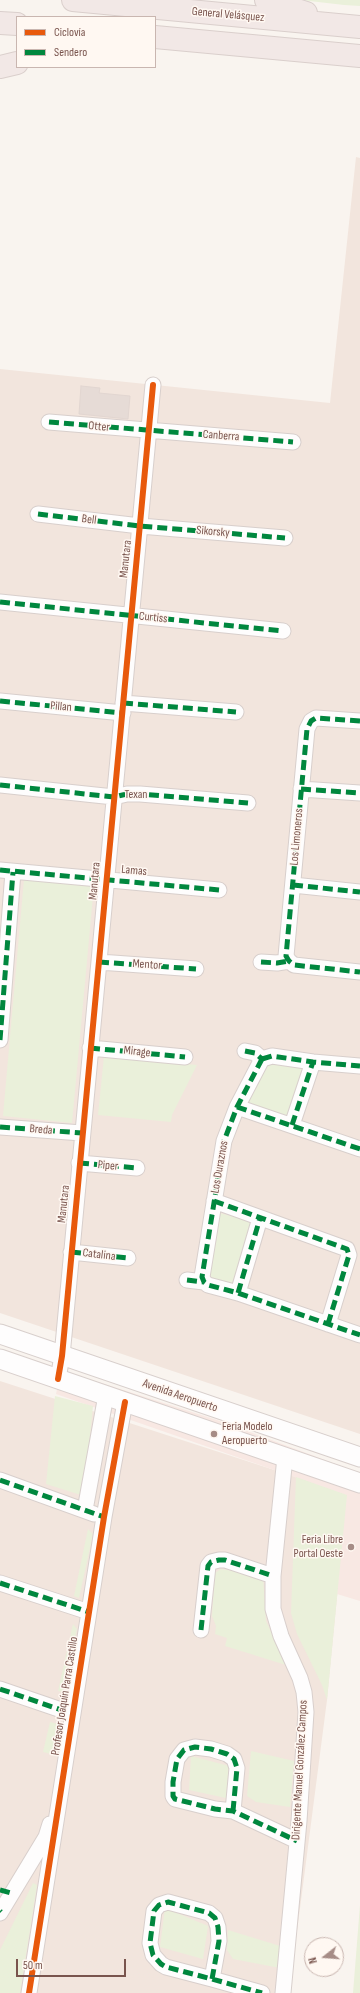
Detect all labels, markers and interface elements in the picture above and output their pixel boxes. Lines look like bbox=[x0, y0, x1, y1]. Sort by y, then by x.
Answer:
street label: General Velásquez bbox=[191, 5, 265, 25]
legend bbox=[16, 16, 156, 68]
text: Ciclovía bbox=[54, 25, 85, 40]
text: Sendero bbox=[54, 45, 87, 60]
street label: Otter bbox=[88, 419, 110, 435]
street label: Canberra bbox=[202, 428, 240, 444]
street label: Bell bbox=[81, 512, 97, 528]
street label: Sikorsky bbox=[196, 523, 230, 541]
street label: Manutara bbox=[117, 539, 135, 579]
street label: Curtiss bbox=[138, 609, 168, 627]
street label: Pillan bbox=[50, 699, 72, 715]
street label: Texan bbox=[125, 788, 147, 802]
street label: Los Limoneros bbox=[287, 808, 307, 866]
street label: Manutara bbox=[86, 861, 104, 901]
street label: Lamas bbox=[121, 863, 147, 879]
street label: Mentor bbox=[132, 957, 162, 973]
street label: Mirage bbox=[123, 1043, 151, 1061]
street label: Breda bbox=[29, 1122, 53, 1138]
street label: Los Duraznos bbox=[208, 1140, 232, 1194]
street label: Piper bbox=[97, 1158, 119, 1174]
street label: Manutara bbox=[55, 1184, 73, 1224]
street label: Catalina bbox=[82, 1246, 116, 1264]
street label: Avenida Aeropuerto bbox=[141, 1376, 219, 1416]
place label: Feria Modelo Aeropuerto bbox=[222, 1420, 273, 1448]
marker: Feria Modelo Aeropuerto bbox=[209, 1429, 219, 1439]
place label: Feria Libre Portal Oeste bbox=[294, 1533, 343, 1561]
marker: Feria Libre Portal Oeste bbox=[346, 1542, 356, 1552]
street label: Profesor Joaquín Parra Castillo bbox=[49, 1636, 81, 1756]
street label: Dirigente Manuel González Campos bbox=[289, 1700, 311, 1840]
north arrow bbox=[304, 1937, 344, 1977]
scale bar bbox=[18, 1951, 128, 1977]
text: N bbox=[306, 1956, 320, 1965]
text: 50 m bbox=[23, 1958, 43, 1973]

